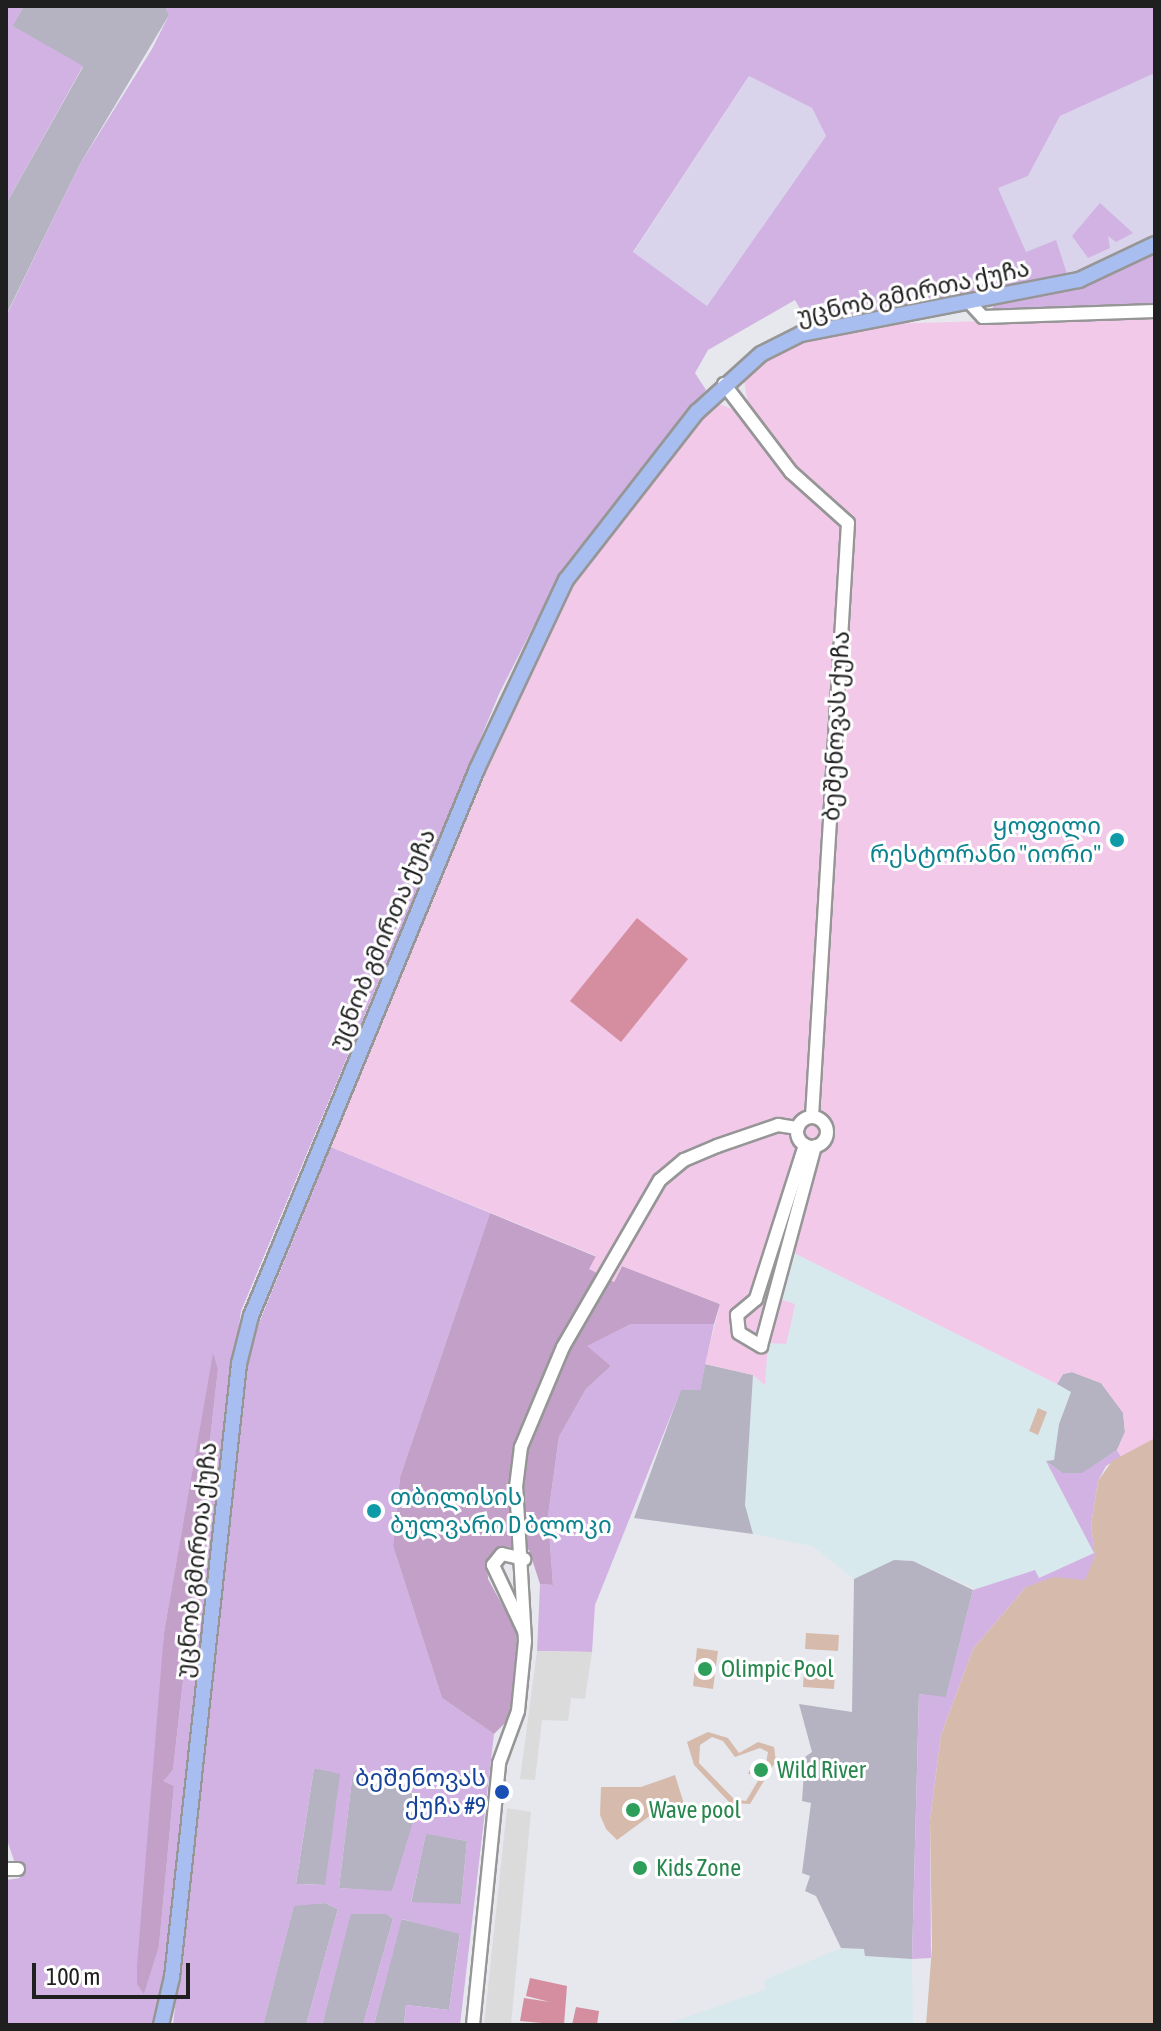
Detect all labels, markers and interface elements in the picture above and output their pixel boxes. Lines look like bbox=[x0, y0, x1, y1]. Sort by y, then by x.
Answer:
street label: უცნობ გმირთა ქუჩა bbox=[794, 253, 1032, 331]
street label: ბეშენოვას ქუჩა bbox=[817, 630, 855, 822]
place label: ყოფილი რესტორანი "იორი" bbox=[870, 812, 1101, 868]
street label: უცნობ გმირთა ქუჩა bbox=[322, 824, 442, 1054]
marker: ყოფილი რესტორანი "იორი" bbox=[1108, 831, 1126, 849]
street label: უცნობ გმირთა ქუჩა bbox=[169, 1441, 223, 1679]
place label: თბილისის ბულვარი D ბლოკი bbox=[390, 1483, 612, 1539]
marker: თბილისის ბულვარი D ბლოკი bbox=[365, 1502, 383, 1520]
place label: Olimpic Pool bbox=[721, 1655, 834, 1683]
marker: Olimpic Pool bbox=[696, 1660, 714, 1678]
place label: Wild River bbox=[777, 1756, 866, 1784]
marker: Wild River bbox=[752, 1761, 770, 1779]
place label: ბეშენოვას ქუჩა #9 bbox=[355, 1764, 486, 1820]
marker: ბეშენოვას ქუჩა #9 bbox=[493, 1783, 511, 1801]
place label: Wave pool bbox=[649, 1796, 741, 1824]
marker: Wave pool bbox=[624, 1801, 642, 1819]
place label: Kids Zone bbox=[656, 1854, 741, 1882]
marker: Kids Zone bbox=[631, 1859, 649, 1877]
scale bar bbox=[36, 1947, 194, 1997]
text: 100 m bbox=[46, 1963, 100, 1990]

